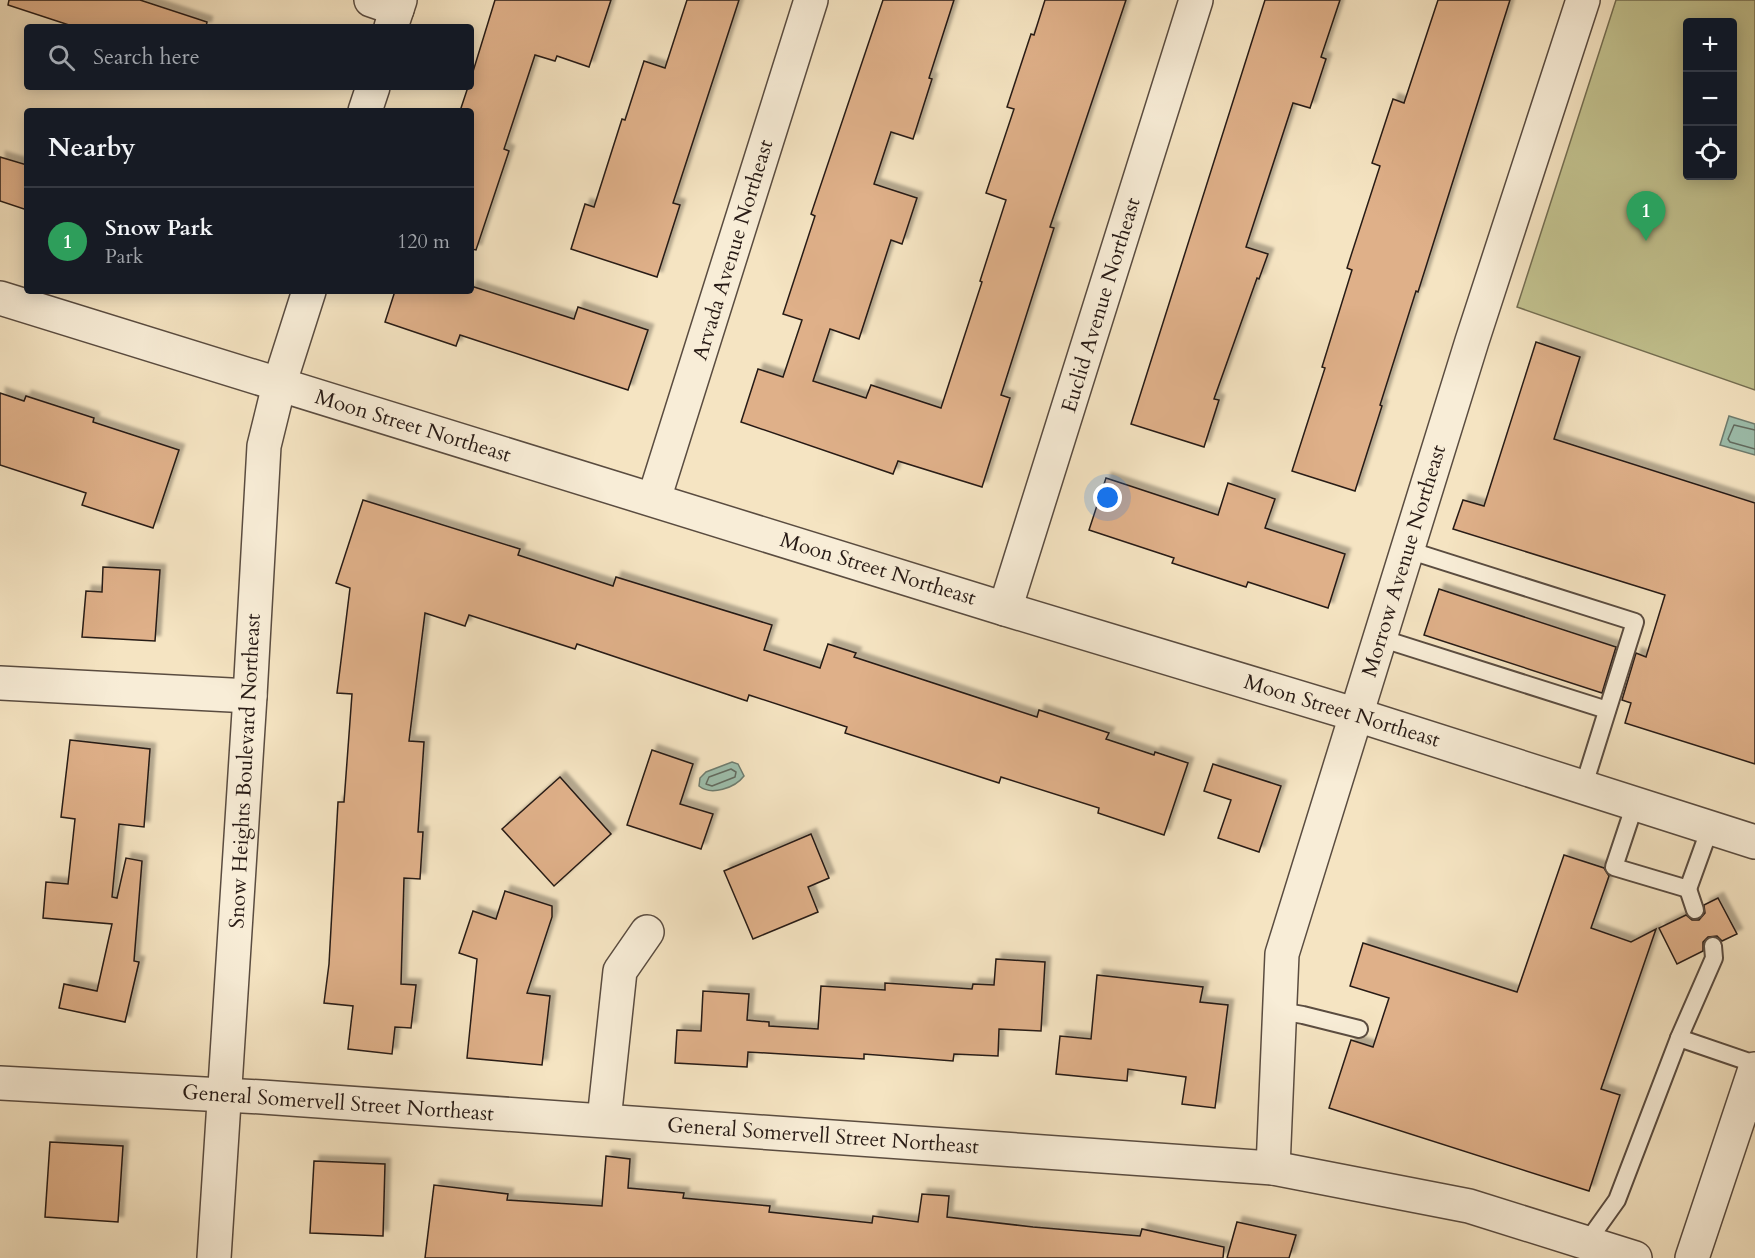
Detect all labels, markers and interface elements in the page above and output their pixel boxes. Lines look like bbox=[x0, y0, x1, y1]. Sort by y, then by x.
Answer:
map controls bbox=[1683, 18, 1737, 180]
button: + bbox=[1683, 18, 1737, 72]
search box bbox=[24, 24, 474, 90]
icon: search bbox=[45, 41, 78, 74]
text: Search here bbox=[93, 42, 200, 72]
button: − bbox=[1683, 72, 1737, 126]
button: locate bbox=[1683, 126, 1737, 180]
text: Nearby bbox=[48, 130, 136, 165]
street label: Arvada Avenue Northeast bbox=[686, 136, 780, 364]
pin: 1 bbox=[1626, 192, 1666, 241]
street label: Euclid Avenue Northeast bbox=[1055, 194, 1148, 416]
text: Snow Park bbox=[105, 213, 213, 243]
text: 1 bbox=[62, 228, 73, 255]
text: 120 m bbox=[397, 228, 450, 255]
text: Park bbox=[105, 243, 143, 270]
street label: Moon Street Northeast bbox=[311, 382, 515, 470]
street label: Morrow Avenue Northeast bbox=[1355, 441, 1453, 681]
your location bbox=[1093, 483, 1122, 512]
street label: Moon Street Northeast bbox=[776, 525, 980, 613]
street label: Snow Heights Boulevard Northeast bbox=[222, 612, 268, 929]
street label: Moon Street Northeast bbox=[1240, 667, 1444, 755]
street label: General Somervell Street Northeast bbox=[181, 1078, 495, 1128]
street label: General Somervell Street Northeast bbox=[666, 1111, 980, 1161]

